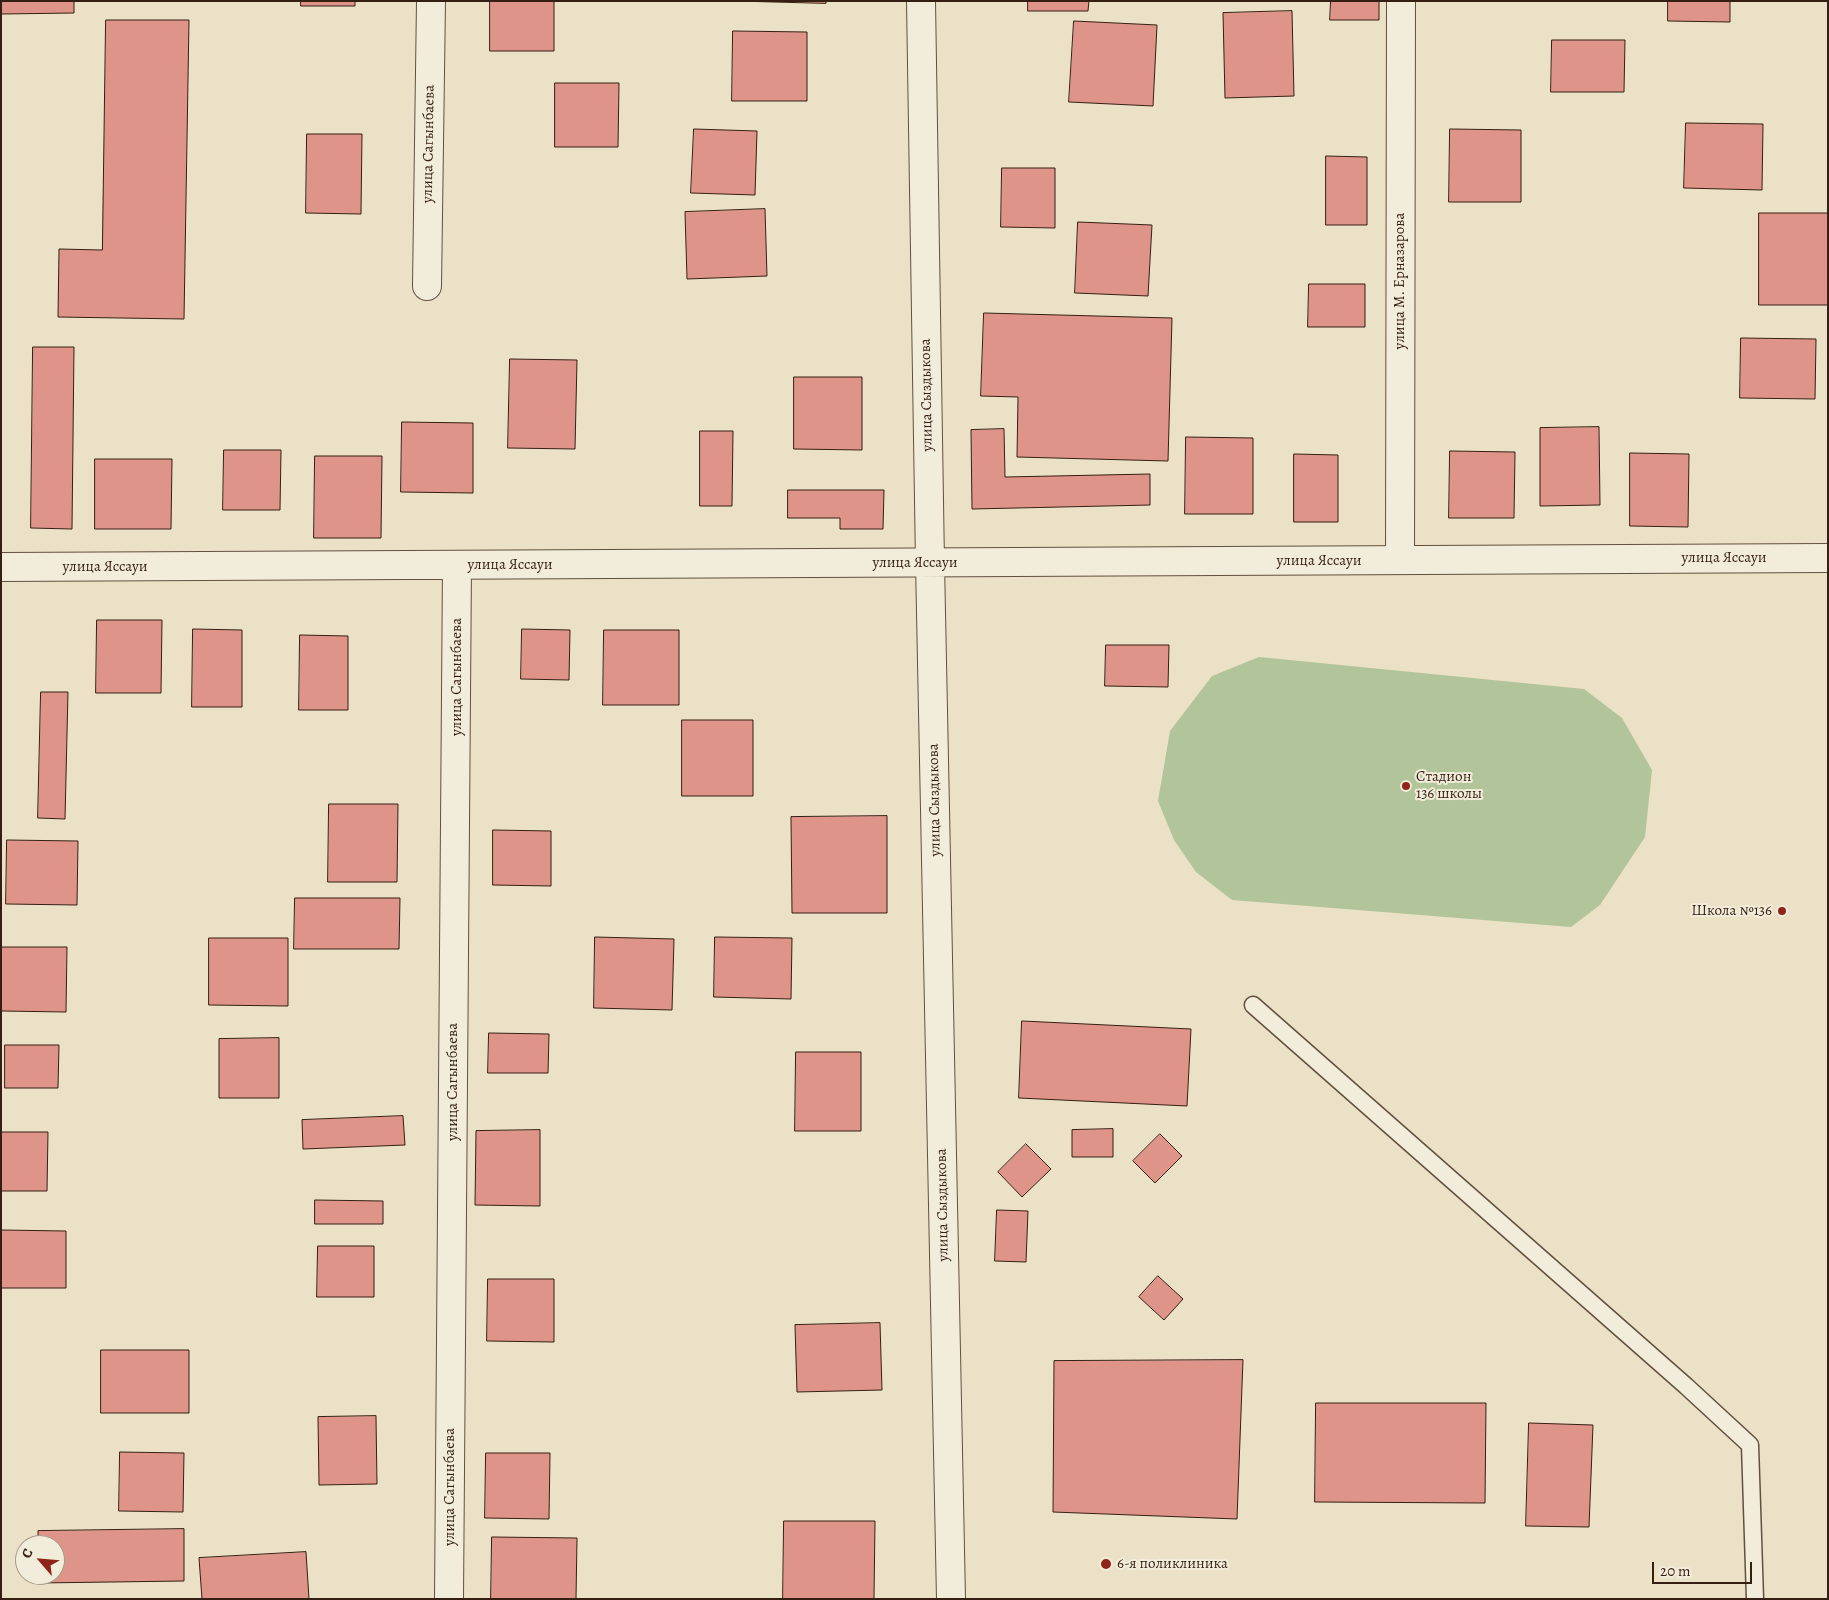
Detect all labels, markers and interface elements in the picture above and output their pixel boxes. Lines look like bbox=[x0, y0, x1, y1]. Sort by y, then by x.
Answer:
street label: улица Сагынбаева bbox=[419, 85, 439, 203]
street label: улица М. Ерназарова bbox=[1391, 213, 1409, 349]
street label: улица Сыздыкова bbox=[917, 338, 937, 452]
street label: улица Яссауи bbox=[1682, 549, 1766, 567]
street label: улица Яссауи bbox=[1277, 552, 1361, 570]
street label: улица Яссауи bbox=[873, 554, 957, 572]
street label: улица Яссауи bbox=[468, 556, 552, 574]
street label: улица Яссауи bbox=[63, 558, 147, 576]
street label: улица Сагынбаева bbox=[448, 618, 466, 736]
street label: улица Сыздыкова bbox=[925, 743, 945, 857]
place label: Стадион 136 школы bbox=[1416, 768, 1482, 803]
marker: Стадион 136 школы bbox=[1400, 780, 1412, 792]
place label: Школа №136 bbox=[1691, 902, 1772, 920]
marker: Школа №136 bbox=[1776, 905, 1788, 917]
street label: улица Сагынбаева bbox=[444, 1023, 462, 1141]
street label: улица Сыздыкова bbox=[933, 1148, 953, 1262]
street label: улица Сагынбаева bbox=[441, 1428, 459, 1546]
north arrow bbox=[15, 1535, 65, 1585]
text: С bbox=[17, 1545, 38, 1562]
scale bar bbox=[1654, 1552, 1754, 1584]
place label: 6-я поликлиника bbox=[1117, 1555, 1228, 1573]
marker: 6-я поликлиника bbox=[1099, 1557, 1113, 1571]
text: 20 m bbox=[1660, 1561, 1691, 1581]

